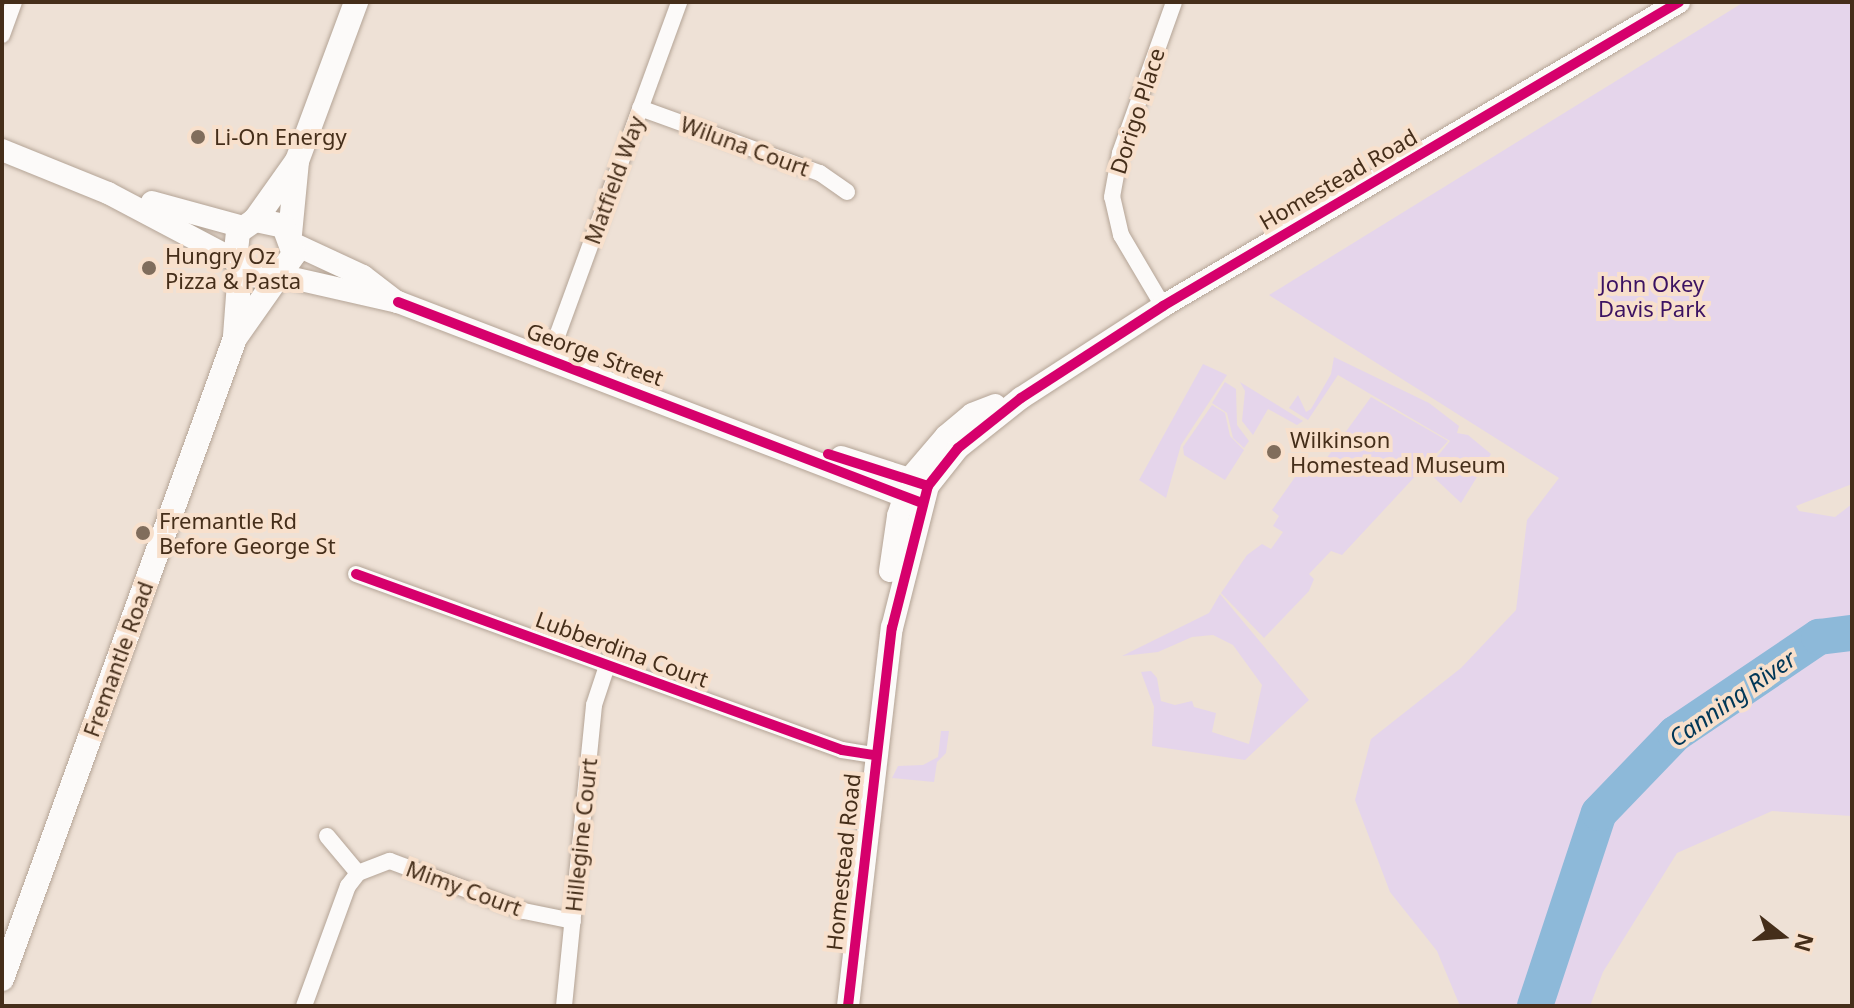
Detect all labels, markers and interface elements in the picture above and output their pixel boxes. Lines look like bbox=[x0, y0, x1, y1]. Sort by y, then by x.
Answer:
street label: Dorigo Place bbox=[1104, 45, 1170, 177]
street label: Wiluna Court bbox=[677, 111, 813, 181]
street label: Matfield Way bbox=[579, 112, 649, 248]
street label: Homestead Road bbox=[1254, 123, 1422, 235]
place label: Li-On Energy bbox=[214, 124, 347, 150]
marker: Li-On Energy bbox=[189, 128, 207, 146]
place label: Hungry Oz Pizza & Pasta bbox=[165, 242, 301, 294]
marker: Hungry Oz Pizza & Pasta bbox=[140, 259, 158, 277]
park label: John Okey Davis Park bbox=[1598, 270, 1706, 322]
street label: George Street bbox=[523, 317, 667, 391]
place label: Wilkinson Homestead Museum bbox=[1290, 426, 1506, 478]
marker: Wilkinson Homestead Museum bbox=[1265, 443, 1283, 461]
place label: Fremantle Rd Before George St bbox=[159, 507, 336, 558]
marker: Fremantle Rd Before George St bbox=[134, 524, 152, 542]
street label: Fremantle Road bbox=[78, 578, 158, 740]
street label: Lubberdina Court bbox=[532, 605, 712, 693]
water label: Canning River bbox=[1663, 644, 1801, 752]
street label: Hillegine Court bbox=[560, 757, 602, 913]
street label: Homestead Road bbox=[821, 772, 865, 952]
street label: Mimy Court bbox=[403, 855, 525, 921]
north arrow bbox=[1742, 896, 1822, 976]
text: N bbox=[1788, 930, 1822, 956]

